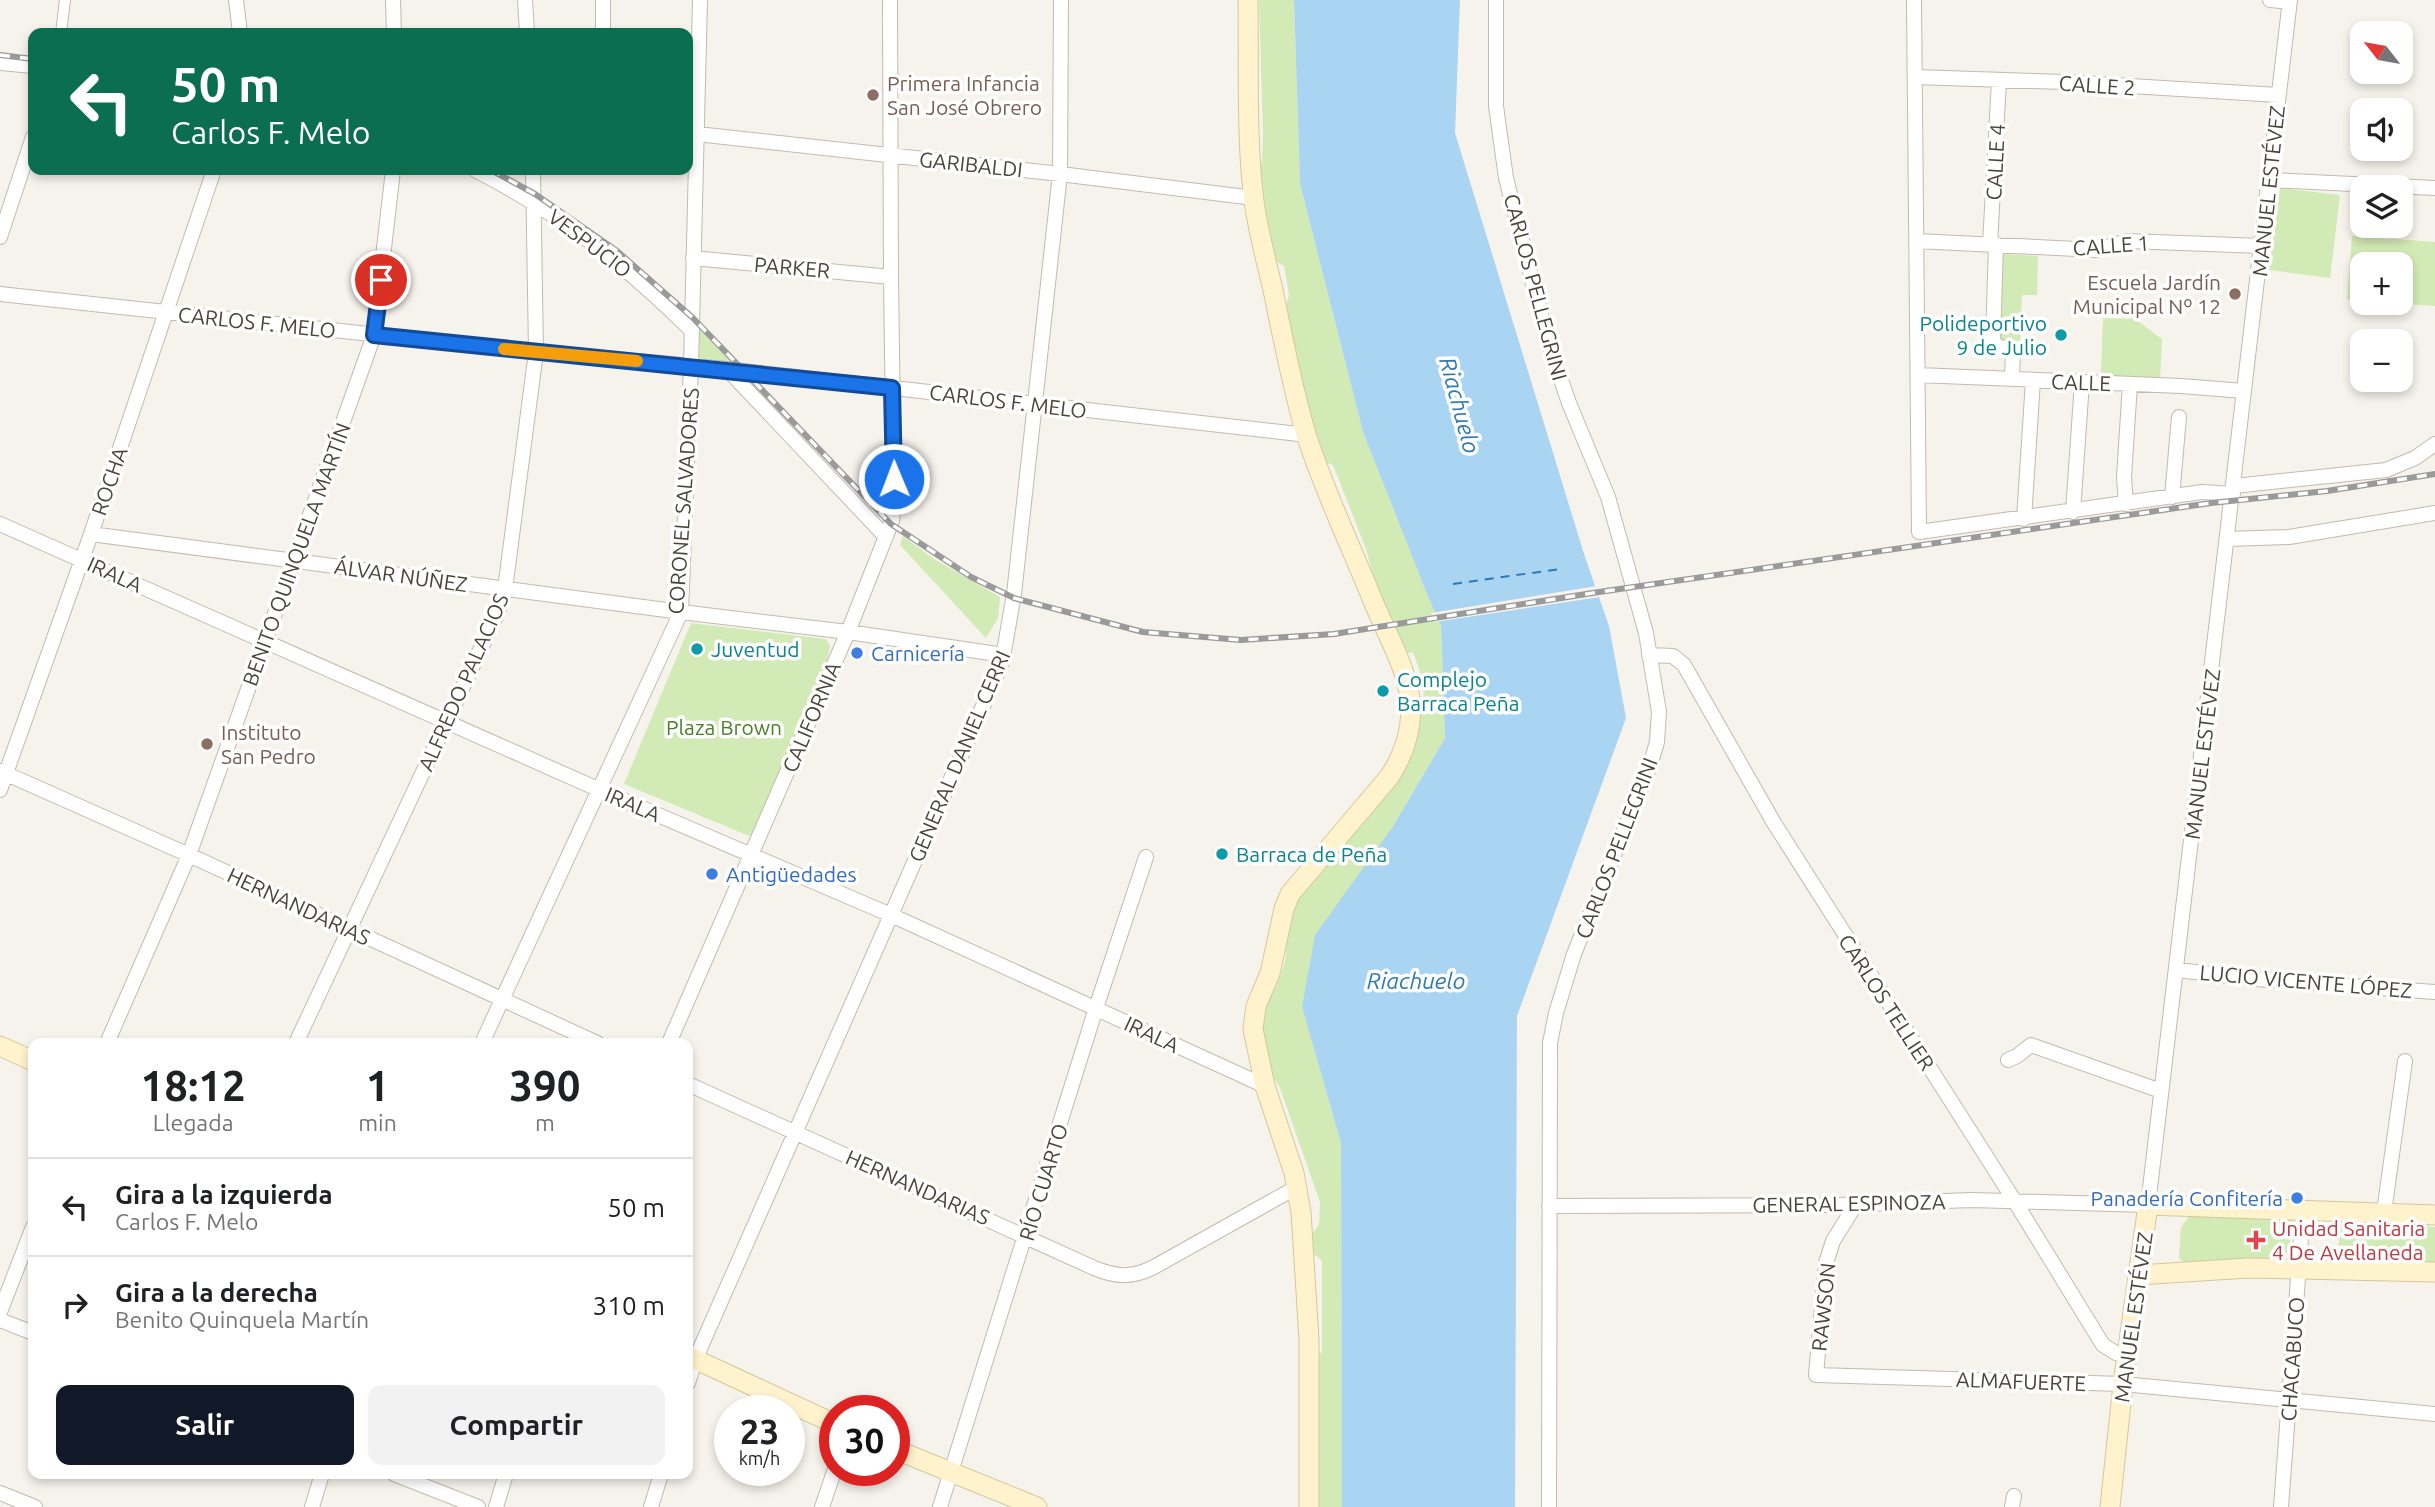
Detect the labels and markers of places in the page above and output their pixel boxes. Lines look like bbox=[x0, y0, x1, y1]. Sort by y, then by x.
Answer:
place label: Primera Infancia San José Obrero bbox=[887, 71, 1042, 119]
marker: Primera Infancia San José Obrero bbox=[865, 87, 881, 103]
pin bbox=[351, 250, 411, 310]
place label: Escuela Jardín Municipal Nº 12 bbox=[2073, 270, 2221, 318]
marker: Escuela Jardín Municipal Nº 12 bbox=[2227, 286, 2243, 302]
place label: Polideportivo 9 de Julio bbox=[1920, 311, 2047, 359]
marker: Polideportivo 9 de Julio bbox=[2053, 327, 2069, 343]
place label: Juventud bbox=[711, 637, 800, 661]
marker: Juventud bbox=[689, 641, 705, 657]
place label: Carnicería bbox=[871, 641, 965, 665]
marker: Carnicería bbox=[849, 645, 865, 661]
place label: Complejo Barraca Peña bbox=[1397, 667, 1520, 715]
marker: Complejo Barraca Peña bbox=[1375, 683, 1391, 699]
place label: Instituto San Pedro bbox=[221, 720, 316, 768]
marker: Instituto San Pedro bbox=[199, 736, 215, 752]
place label: Barraca de Peña bbox=[1236, 842, 1387, 866]
marker: Barraca de Peña bbox=[1214, 846, 1230, 862]
place label: Antigüedades bbox=[726, 862, 857, 886]
marker: Antigüedades bbox=[704, 866, 720, 882]
place label: Panadería Confitería bbox=[2091, 1186, 2283, 1210]
marker: Panadería Confitería bbox=[2289, 1190, 2305, 1206]
place label: Unidad Sanitaria 4 De Avellaneda bbox=[2272, 1216, 2425, 1264]
marker: Unidad Sanitaria 4 De Avellaneda bbox=[2246, 1230, 2266, 1250]

